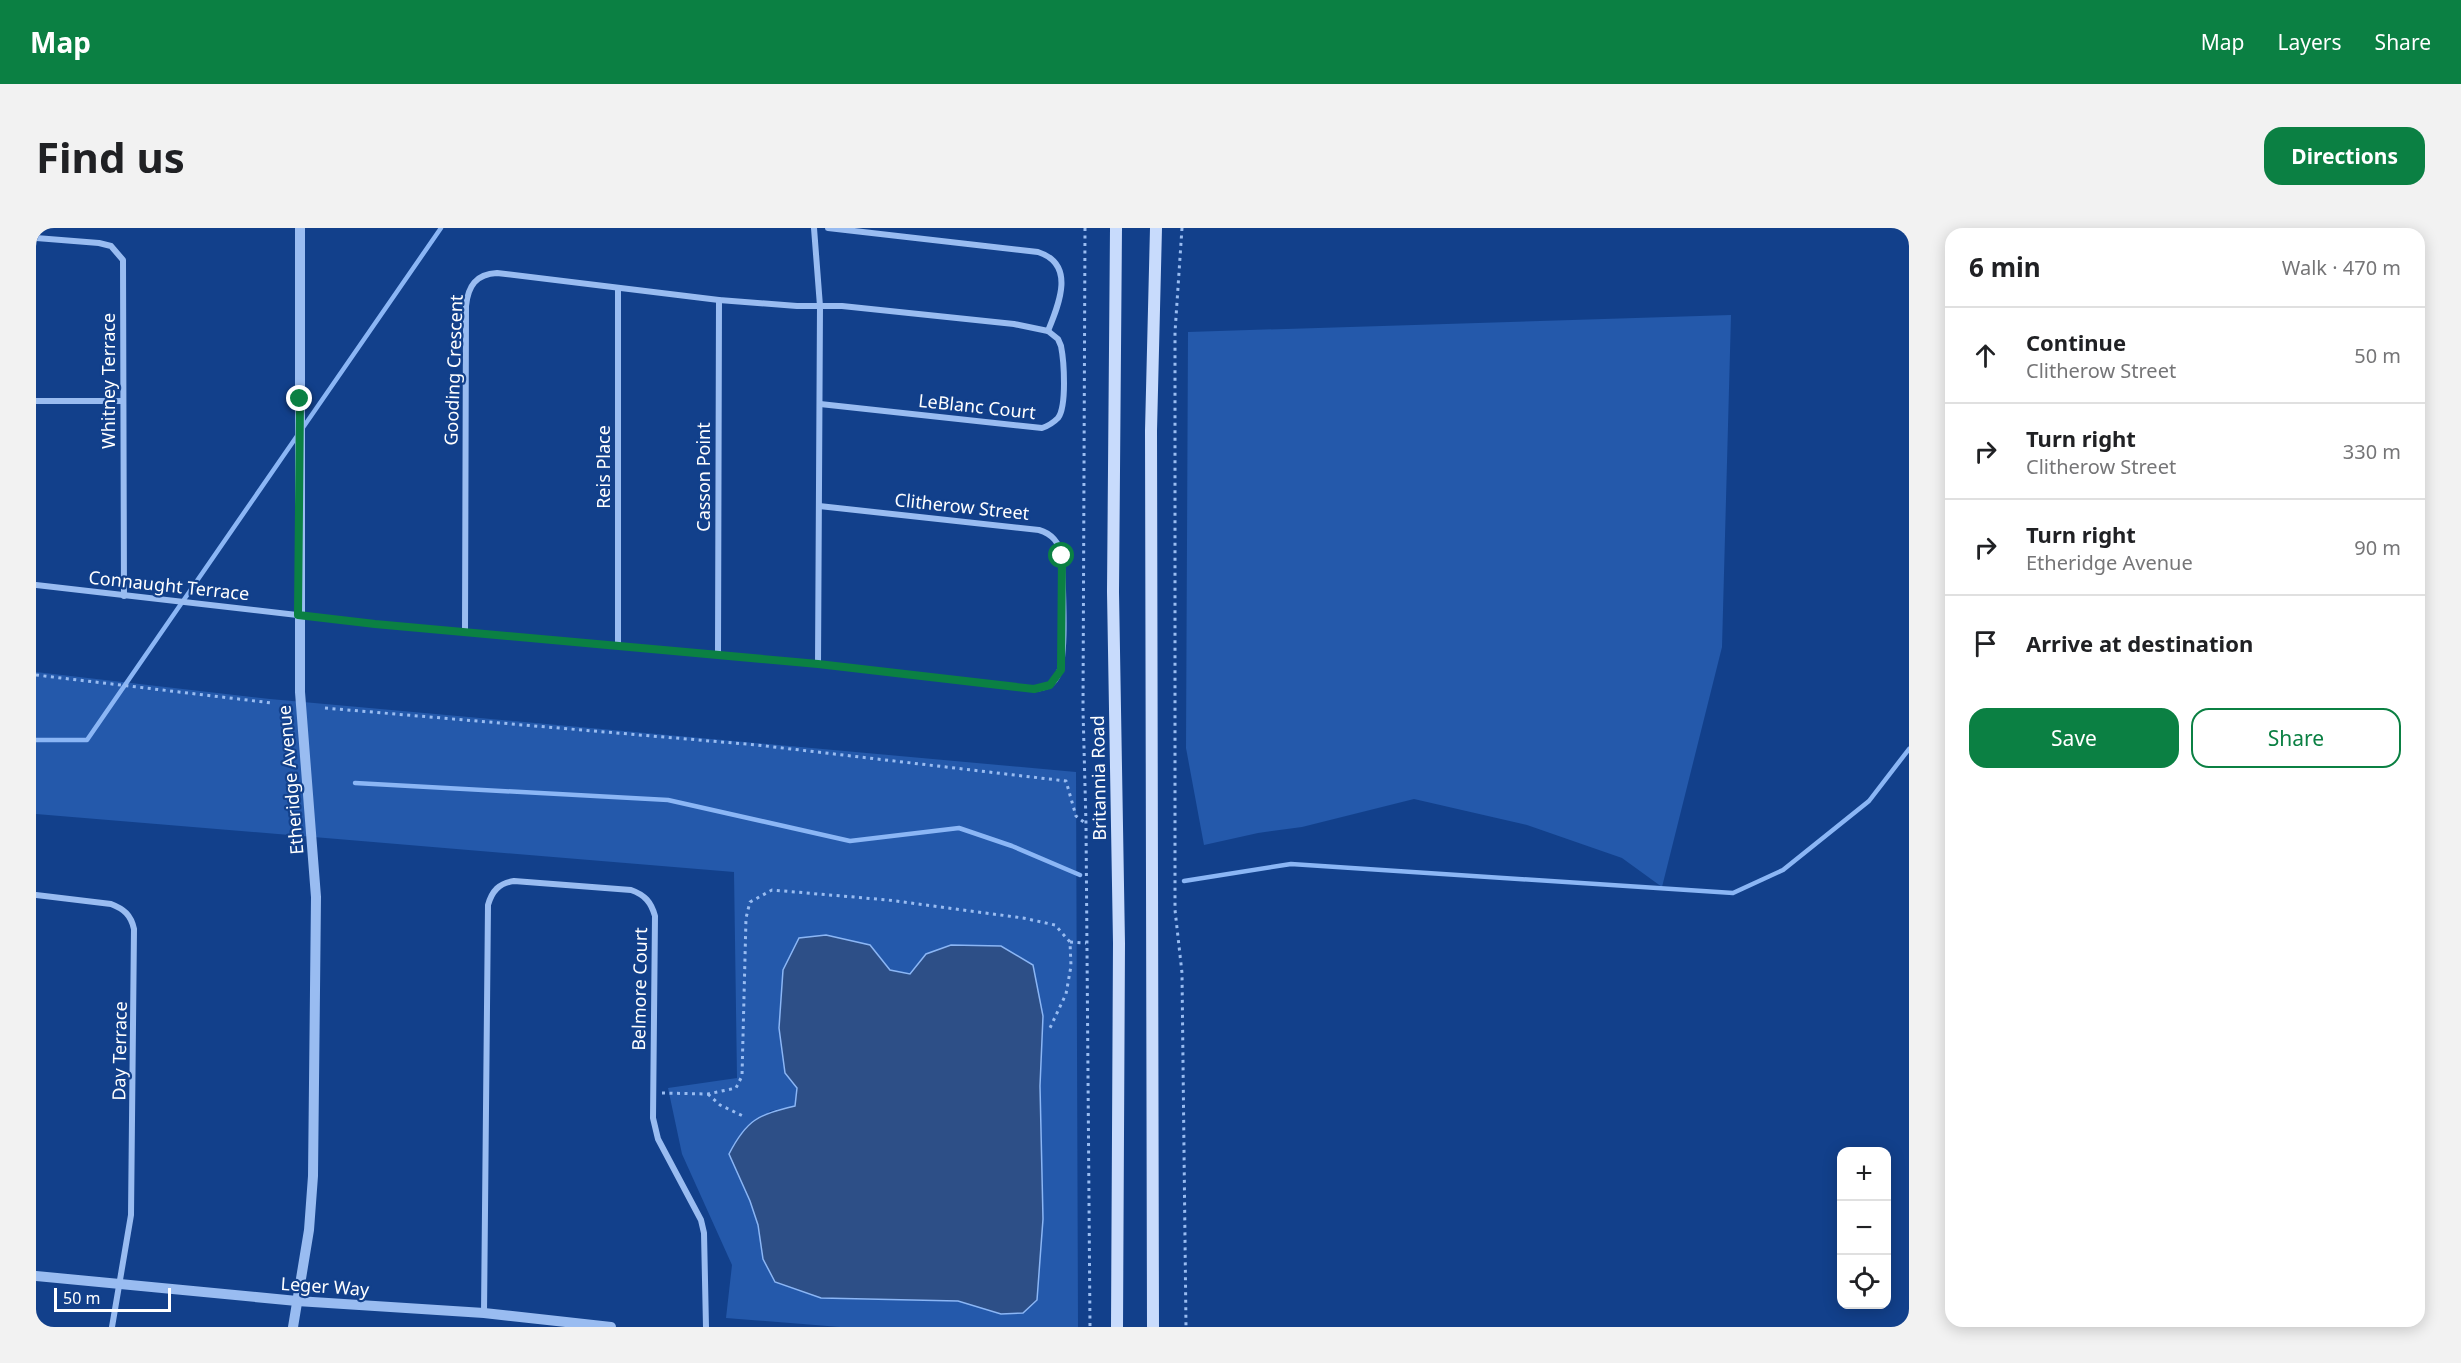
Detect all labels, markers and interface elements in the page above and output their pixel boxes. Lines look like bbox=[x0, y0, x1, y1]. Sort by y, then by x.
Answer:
text: Map bbox=[30, 23, 91, 61]
text: Map bbox=[2201, 28, 2245, 56]
text: Layers bbox=[2278, 28, 2342, 56]
text: Share bbox=[2375, 28, 2431, 56]
button: Directions bbox=[2264, 127, 2425, 185]
text: Find us bbox=[36, 128, 185, 185]
text: 6 min bbox=[1969, 249, 2041, 285]
text: Walk · 470 m bbox=[2282, 254, 2401, 281]
street label: Gooding Crescent bbox=[438, 294, 468, 446]
street label: Whitney Terrace bbox=[96, 313, 120, 449]
text: Continue bbox=[2026, 327, 2126, 357]
icon: ahead bbox=[1969, 339, 2002, 372]
text: 50 m bbox=[2354, 342, 2401, 369]
text: Clitherow Street bbox=[2026, 357, 2176, 384]
route end bbox=[286, 385, 312, 411]
street label: LeBlanc Court bbox=[917, 388, 1037, 424]
street label: Casson Point bbox=[691, 422, 715, 532]
text: Turn right bbox=[2026, 423, 2136, 453]
street label: Reis Place bbox=[591, 425, 615, 509]
icon: right bbox=[1969, 435, 2002, 468]
text: 330 m bbox=[2343, 438, 2401, 465]
text: Clitherow Street bbox=[2026, 453, 2176, 480]
street label: Clitherow Street bbox=[894, 487, 1031, 525]
text: Turn right bbox=[2026, 519, 2136, 549]
icon: right bbox=[1969, 531, 2002, 564]
text: 90 m bbox=[2354, 534, 2401, 561]
route start bbox=[1048, 542, 1074, 568]
text: Etheridge Avenue bbox=[2026, 549, 2193, 576]
street label: Connaught Terrace bbox=[87, 565, 251, 605]
icon: arrive bbox=[1969, 627, 2002, 660]
text: Arrive at destination bbox=[2026, 628, 2253, 658]
street label: Etheridge Avenue bbox=[272, 704, 308, 856]
button: Save bbox=[1969, 708, 2179, 768]
button: Share bbox=[2191, 708, 2401, 768]
street label: Britannia Road bbox=[1085, 715, 1111, 841]
street label: Belmore Court bbox=[626, 927, 652, 1051]
street label: Day Terrace bbox=[106, 1001, 132, 1101]
map controls bbox=[1837, 1147, 1891, 1309]
button: + bbox=[1837, 1147, 1891, 1201]
button: − bbox=[1837, 1201, 1891, 1255]
button: locate bbox=[1837, 1255, 1891, 1309]
street label: Leger Way bbox=[280, 1271, 371, 1301]
scale bar bbox=[54, 1285, 171, 1312]
text: 50 m bbox=[63, 1287, 100, 1309]

